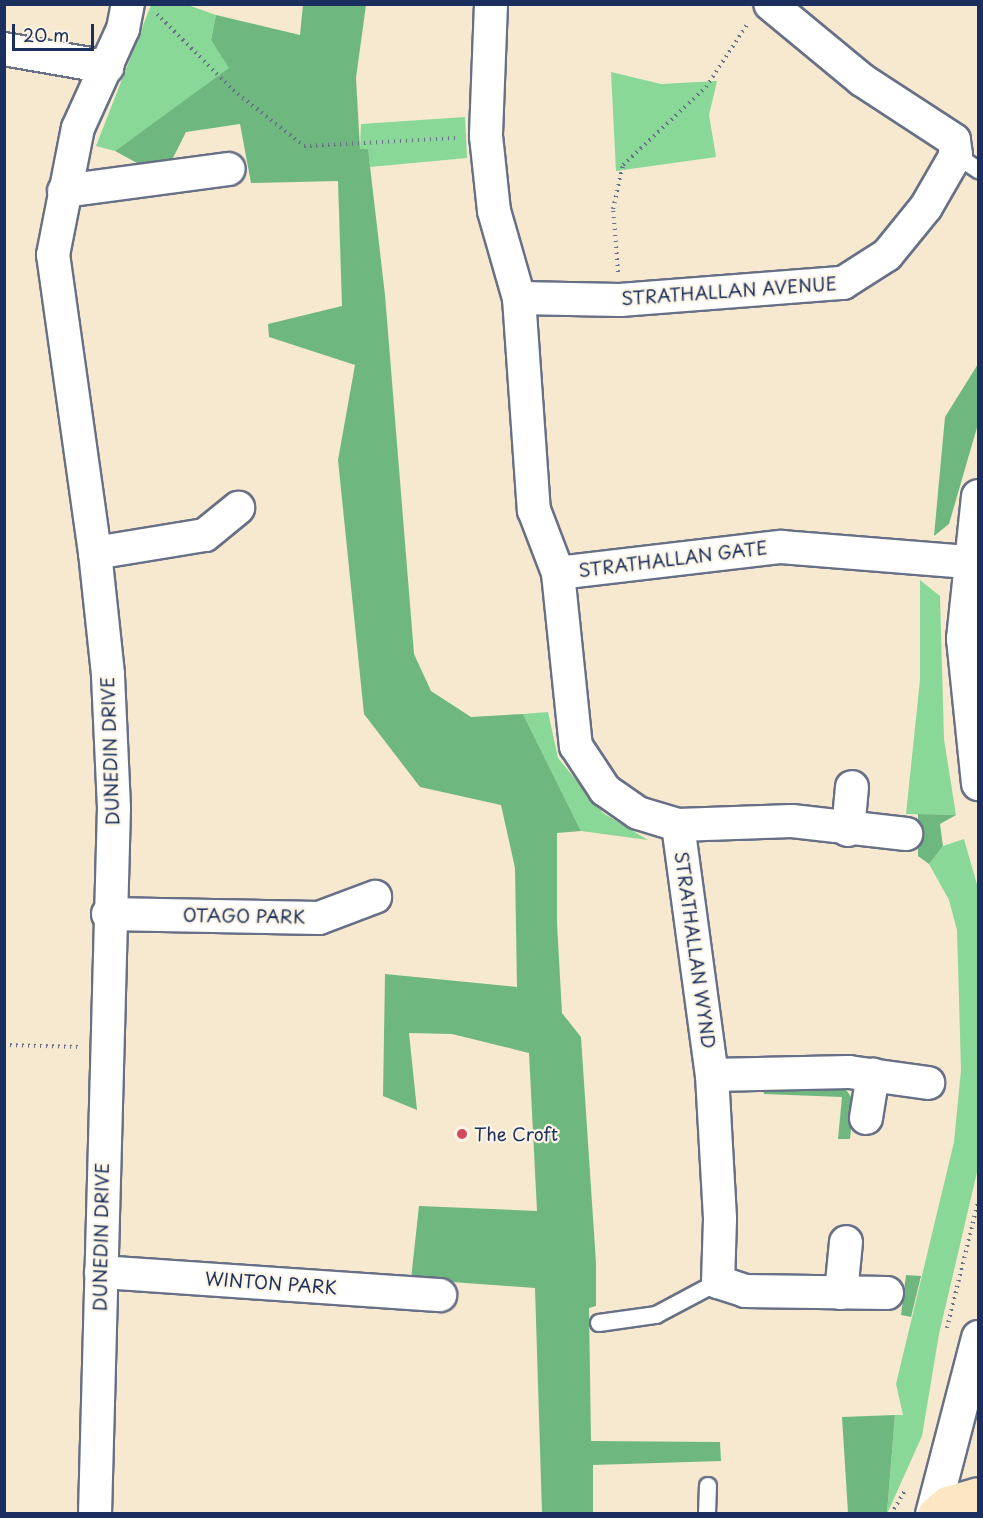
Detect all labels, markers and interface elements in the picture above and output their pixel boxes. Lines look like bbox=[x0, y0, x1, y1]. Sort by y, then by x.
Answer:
scale bar bbox=[15, 12, 98, 50]
text: 20 m bbox=[23, 21, 69, 48]
street label: STRATHALLAN AVENUE bbox=[621, 273, 837, 309]
street label: STRATHALLAN GATE bbox=[577, 537, 769, 581]
street label: DUNEDIN DRIVE bbox=[97, 676, 123, 826]
street label: STRATHALLAN WYND bbox=[670, 850, 720, 1050]
street label: OTAGO PARK bbox=[183, 904, 305, 928]
place label: The Croft bbox=[474, 1123, 558, 1145]
marker: The Croft bbox=[455, 1127, 469, 1141]
street label: DUNEDIN DRIVE bbox=[89, 1162, 113, 1312]
street label: WINTON PARK bbox=[204, 1268, 338, 1298]

